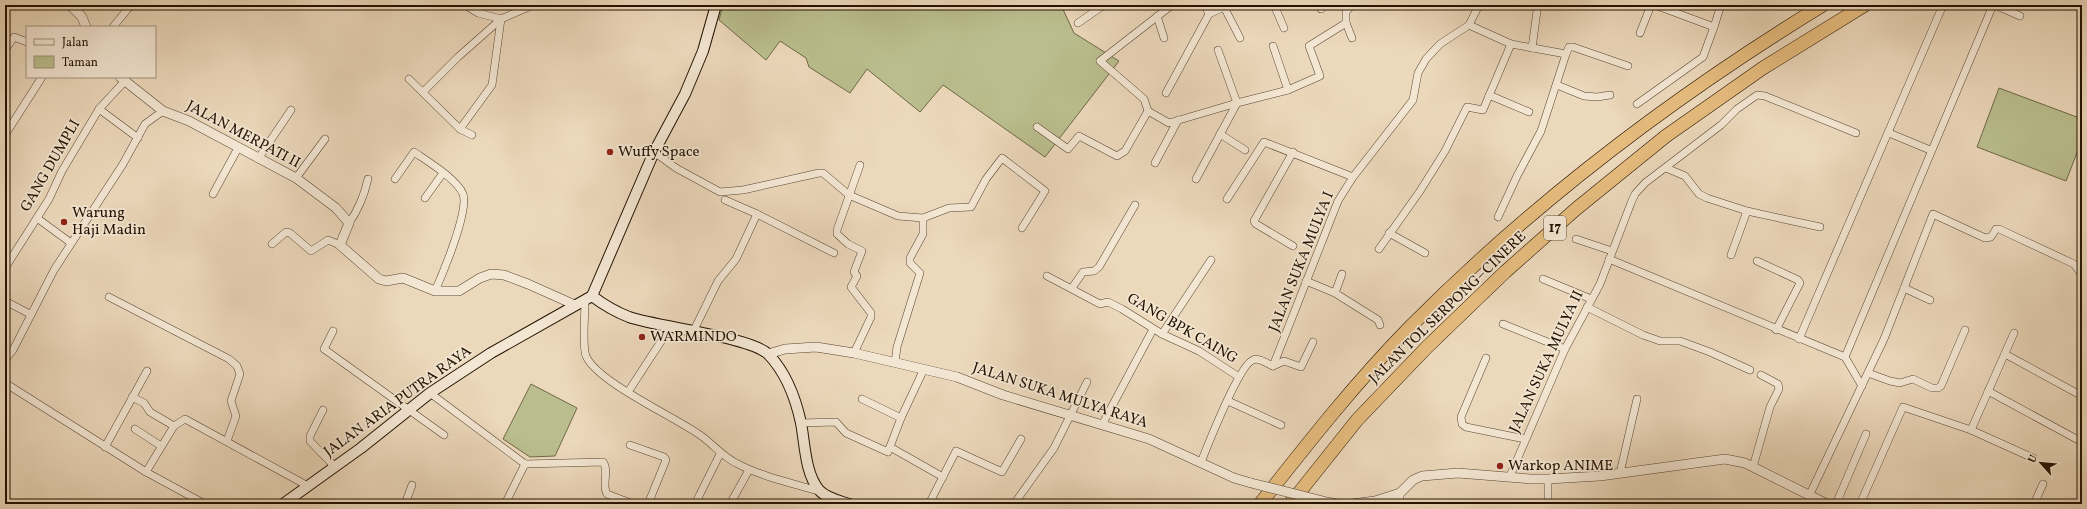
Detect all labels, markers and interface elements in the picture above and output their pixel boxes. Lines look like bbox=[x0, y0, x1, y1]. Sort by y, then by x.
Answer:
legend bbox=[26, 26, 156, 78]
text: Jalan bbox=[62, 35, 89, 51]
text: Taman bbox=[62, 55, 98, 71]
street label: JALAN MERPATI II bbox=[182, 96, 304, 174]
street label: GANG DUMPLI bbox=[16, 116, 86, 216]
place label: Wuffy Space bbox=[618, 142, 700, 163]
marker: Wuffy Space bbox=[605, 147, 615, 157]
street label: JALAN SUKA MULYA I bbox=[1264, 189, 1340, 335]
place label: Warung Haji Madin bbox=[72, 203, 146, 241]
road number: 17 bbox=[1544, 216, 1566, 240]
marker: Warung Haji Madin bbox=[59, 217, 69, 227]
street label: JALAN TOL SERPONG–CINERE bbox=[1365, 227, 1531, 389]
street label: JALAN SUKA MULYA II bbox=[1505, 287, 1589, 437]
street label: GANG BPK CAING bbox=[1123, 289, 1241, 369]
place label: WARMINDO bbox=[650, 327, 737, 348]
marker: WARMINDO bbox=[637, 332, 647, 342]
street label: JALAN ARIA PUTRA RAYA bbox=[320, 341, 476, 463]
street label: JALAN SUKA MULYA RAYA bbox=[970, 358, 1151, 434]
north arrow bbox=[2021, 443, 2061, 483]
text: U bbox=[2025, 452, 2042, 466]
place label: Warkop ANIME bbox=[1508, 456, 1613, 477]
marker: Warkop ANIME bbox=[1495, 461, 1505, 471]

